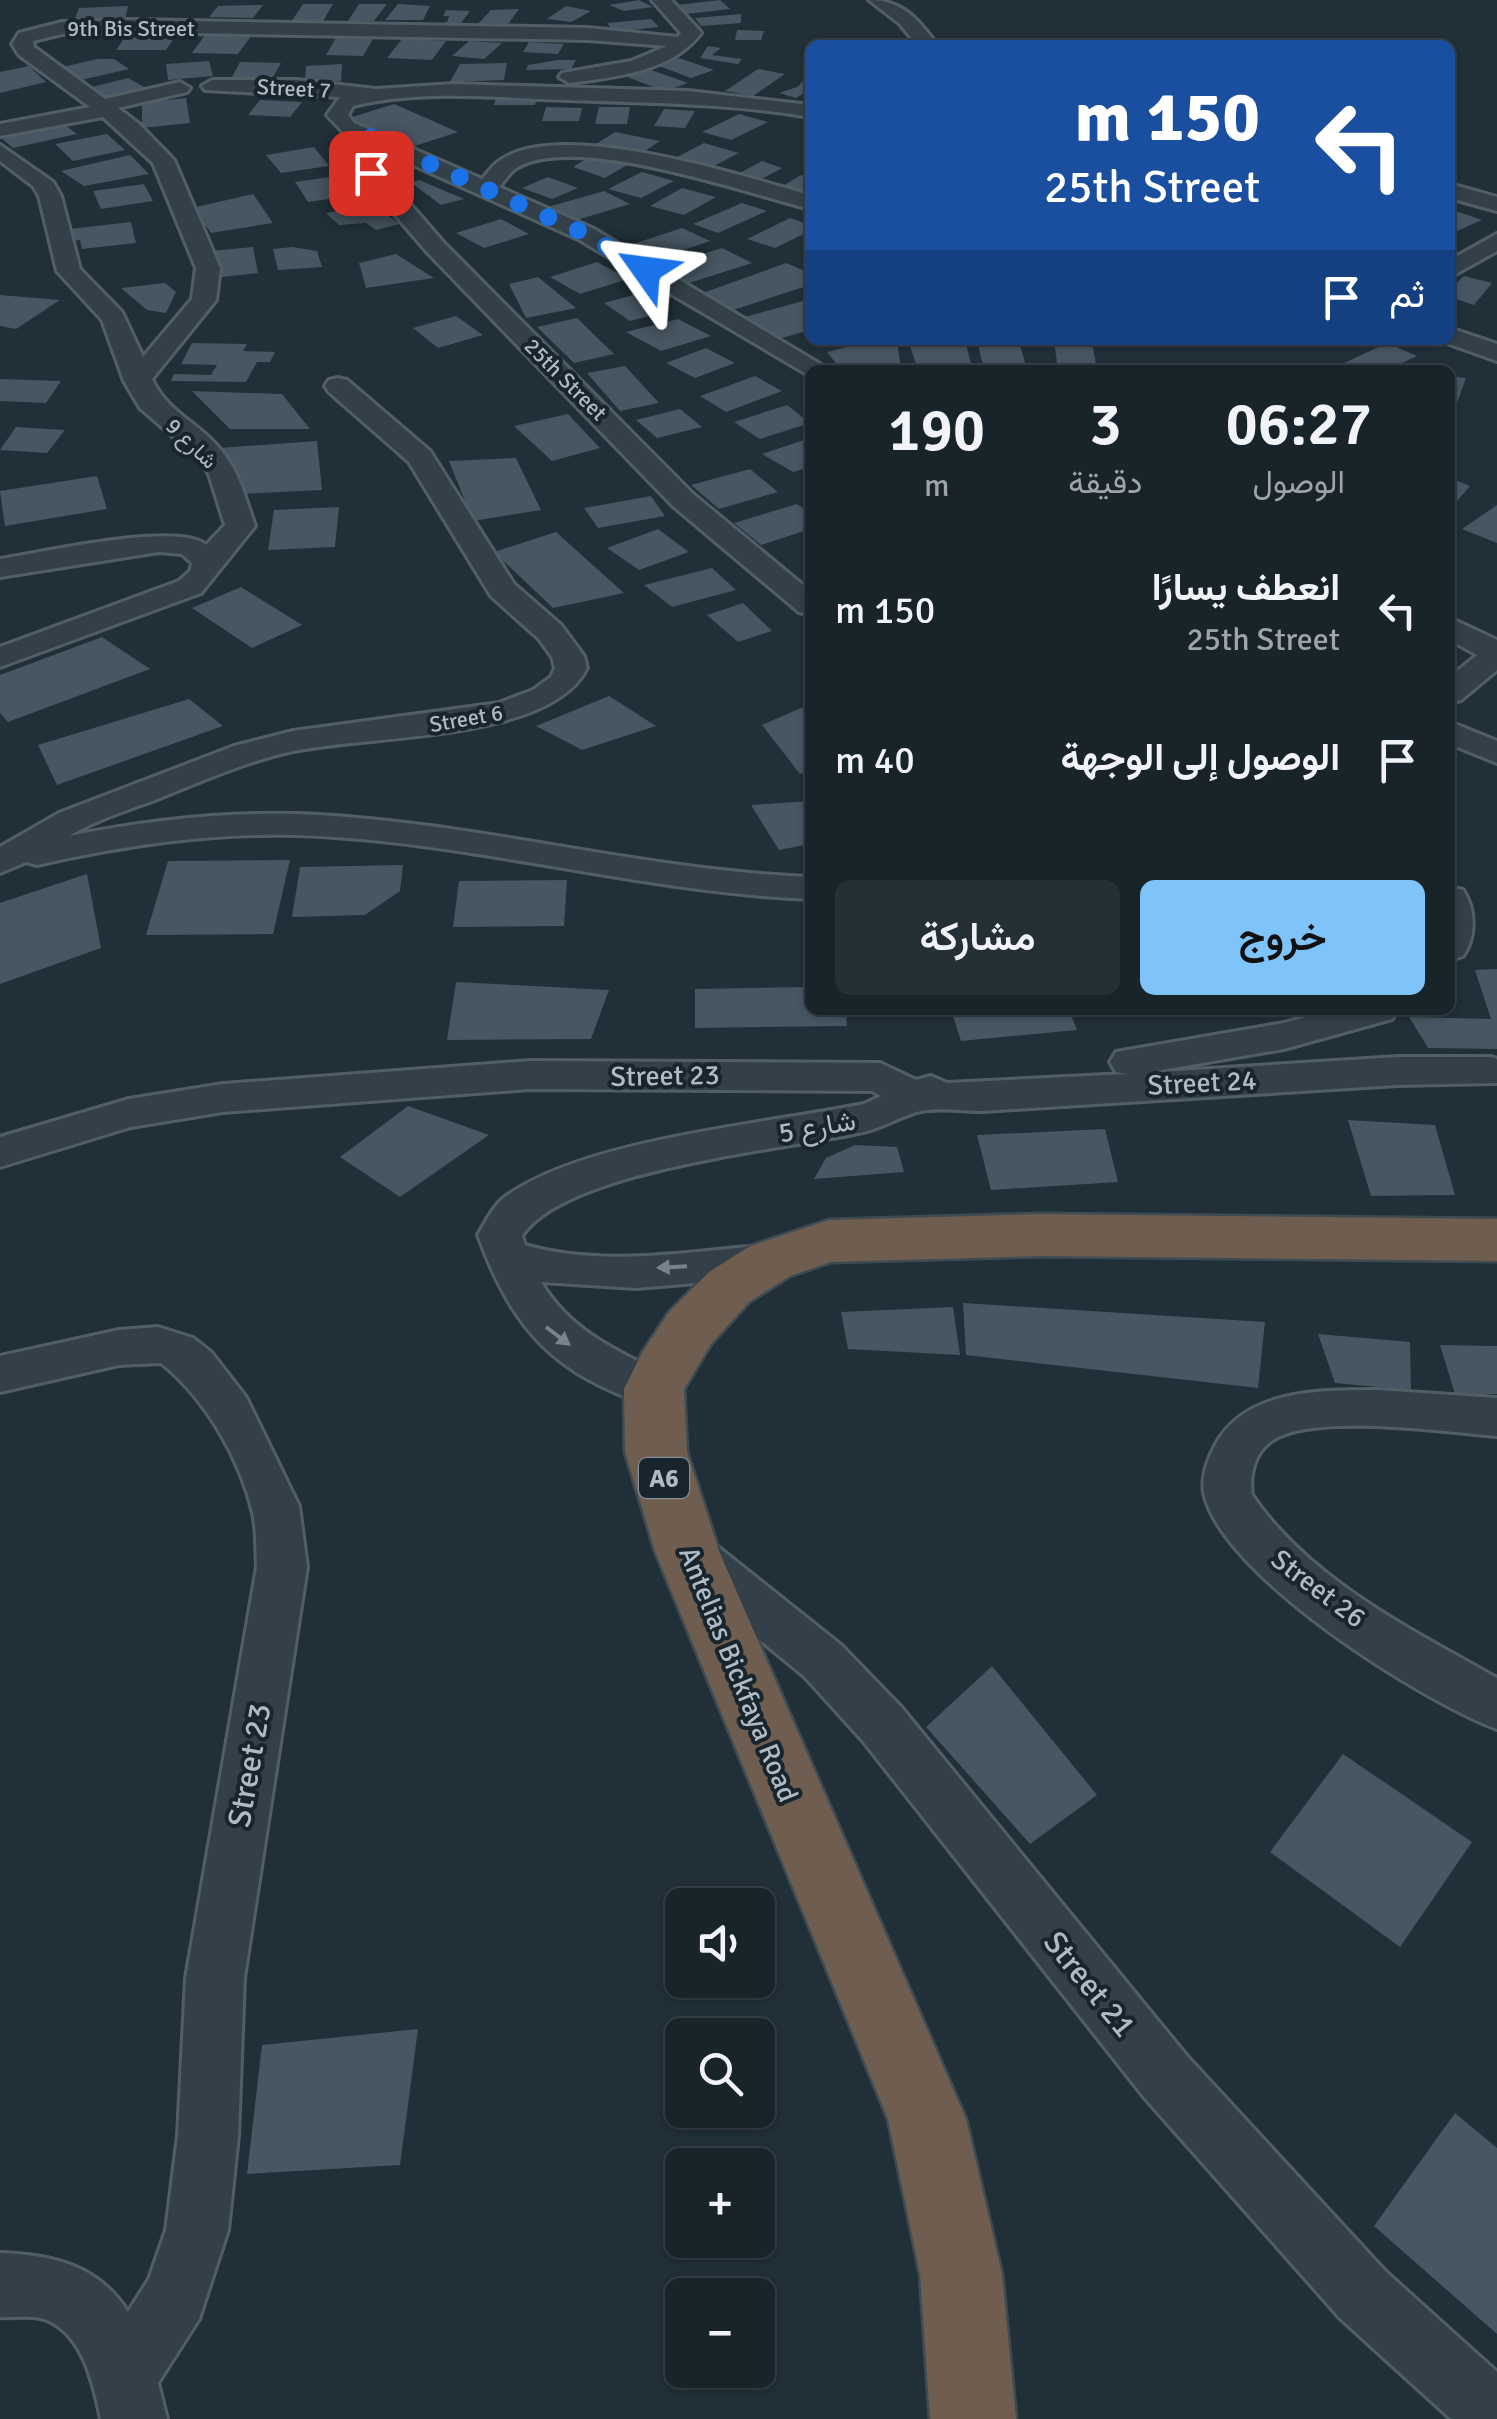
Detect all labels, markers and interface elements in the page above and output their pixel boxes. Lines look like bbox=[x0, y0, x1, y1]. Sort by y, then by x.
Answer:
street label: 9th Bis Street bbox=[67, 15, 195, 42]
street label: Street 7 bbox=[256, 73, 332, 104]
text: 150 m bbox=[1075, 74, 1260, 160]
icon: left bbox=[1295, 80, 1425, 210]
pin bbox=[329, 131, 414, 216]
icon: arrive bbox=[344, 146, 399, 201]
text: 25th Street bbox=[1044, 160, 1260, 215]
position arrow bbox=[594, 218, 698, 322]
icon: arrive bbox=[1314, 270, 1369, 325]
text: ثم bbox=[1389, 271, 1425, 318]
street label: 25th Street bbox=[519, 332, 613, 426]
text: 3 bbox=[1089, 388, 1122, 462]
text: 06:27 bbox=[1225, 388, 1372, 462]
text: 190 bbox=[888, 394, 985, 468]
street label: شارع 9 bbox=[160, 412, 223, 475]
text: دقيقة bbox=[1068, 463, 1142, 502]
text: الوصول bbox=[1253, 463, 1345, 502]
text: m bbox=[924, 466, 949, 505]
text: انعطف يسارًا bbox=[1152, 564, 1340, 611]
icon: left bbox=[1370, 583, 1425, 638]
text: 150 m bbox=[835, 587, 935, 634]
text: 25th Street bbox=[1186, 620, 1340, 659]
street label: Street 6 bbox=[427, 699, 505, 738]
icon: arrive bbox=[1370, 733, 1425, 788]
text: الوصول إلى الوجهة bbox=[1061, 734, 1340, 781]
text: 40 m bbox=[835, 737, 915, 784]
button: مشاركة bbox=[835, 880, 1120, 995]
button: خروج bbox=[1140, 880, 1425, 995]
street label: Street 23 bbox=[610, 1058, 720, 1094]
street label: Street 24 bbox=[1147, 1063, 1258, 1103]
street label: شارع 5 bbox=[776, 1104, 859, 1151]
one-way arrow bbox=[656, 1259, 688, 1275]
one-way arrow bbox=[544, 1325, 570, 1346]
road number: A6 bbox=[639, 1458, 689, 1498]
street label: Antelias Bickfaya Road bbox=[671, 1542, 805, 1807]
street label: Street 26 bbox=[1264, 1542, 1372, 1635]
street label: Street 23 bbox=[219, 1700, 280, 1830]
map controls bbox=[665, 1888, 775, 2388]
button: sound bbox=[665, 1888, 775, 1998]
street label: Street 21 bbox=[1035, 1923, 1144, 2045]
button: search bbox=[665, 2018, 775, 2128]
button: + bbox=[665, 2148, 775, 2258]
button: − bbox=[665, 2278, 775, 2388]

